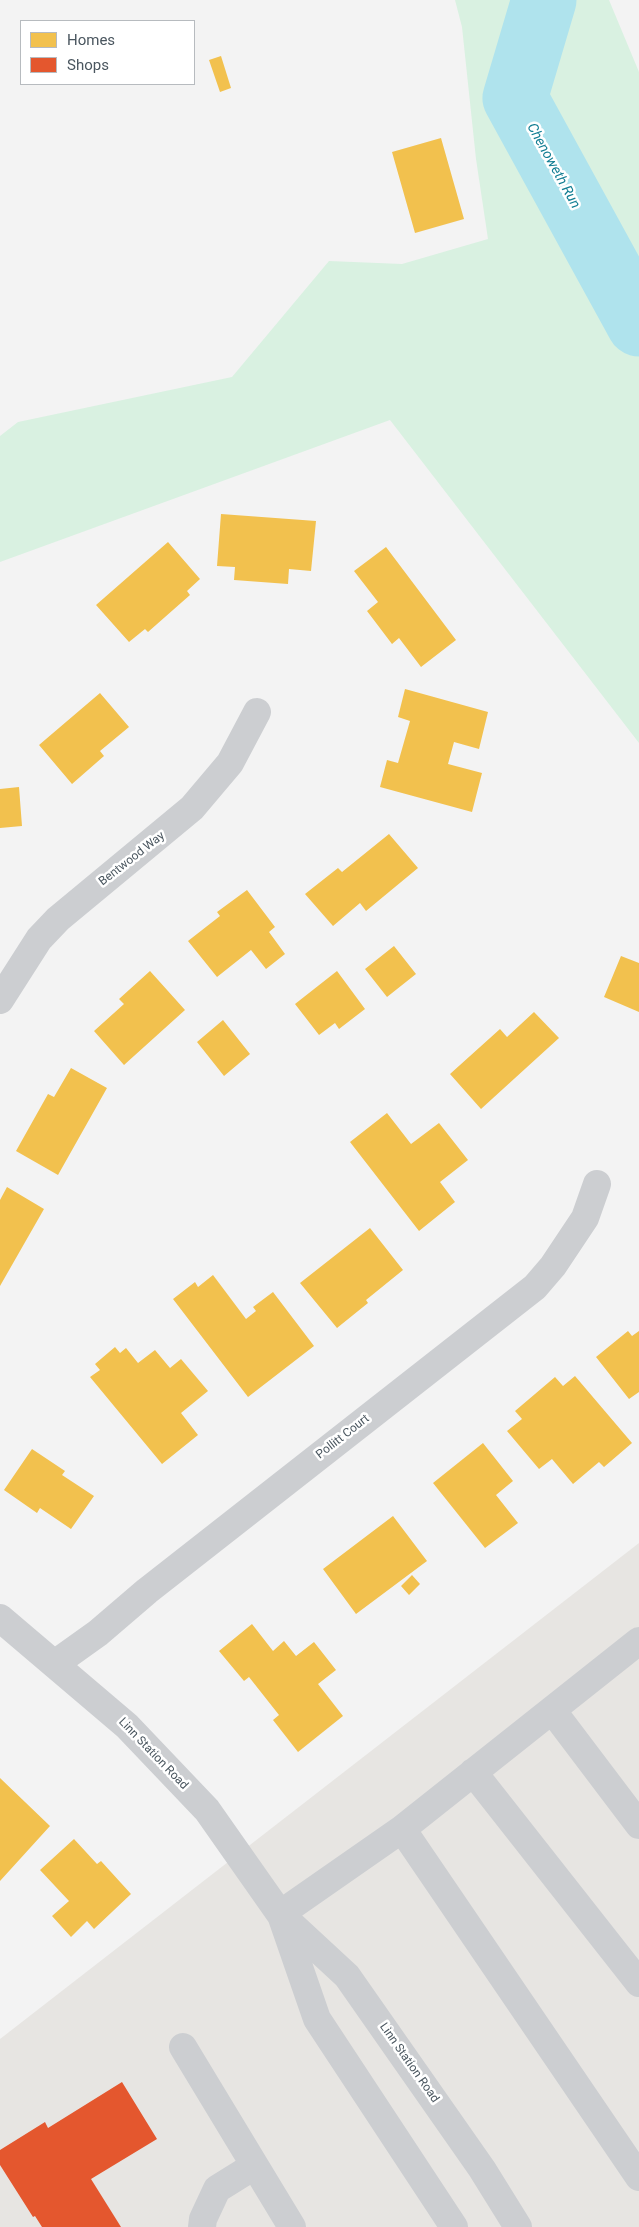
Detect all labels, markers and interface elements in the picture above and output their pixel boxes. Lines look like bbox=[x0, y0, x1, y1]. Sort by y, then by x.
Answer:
legend bbox=[20, 20, 195, 85]
text: Homes bbox=[67, 31, 115, 49]
text: Shops bbox=[67, 56, 109, 74]
water label: Chenoweth Run bbox=[523, 120, 583, 212]
street label: Bentwood Way bbox=[96, 829, 168, 889]
street label: Pollitt Court bbox=[314, 1412, 372, 1462]
street label: Linn Station Road bbox=[115, 1715, 191, 1793]
street label: Linn Station Road bbox=[376, 2020, 442, 2106]

